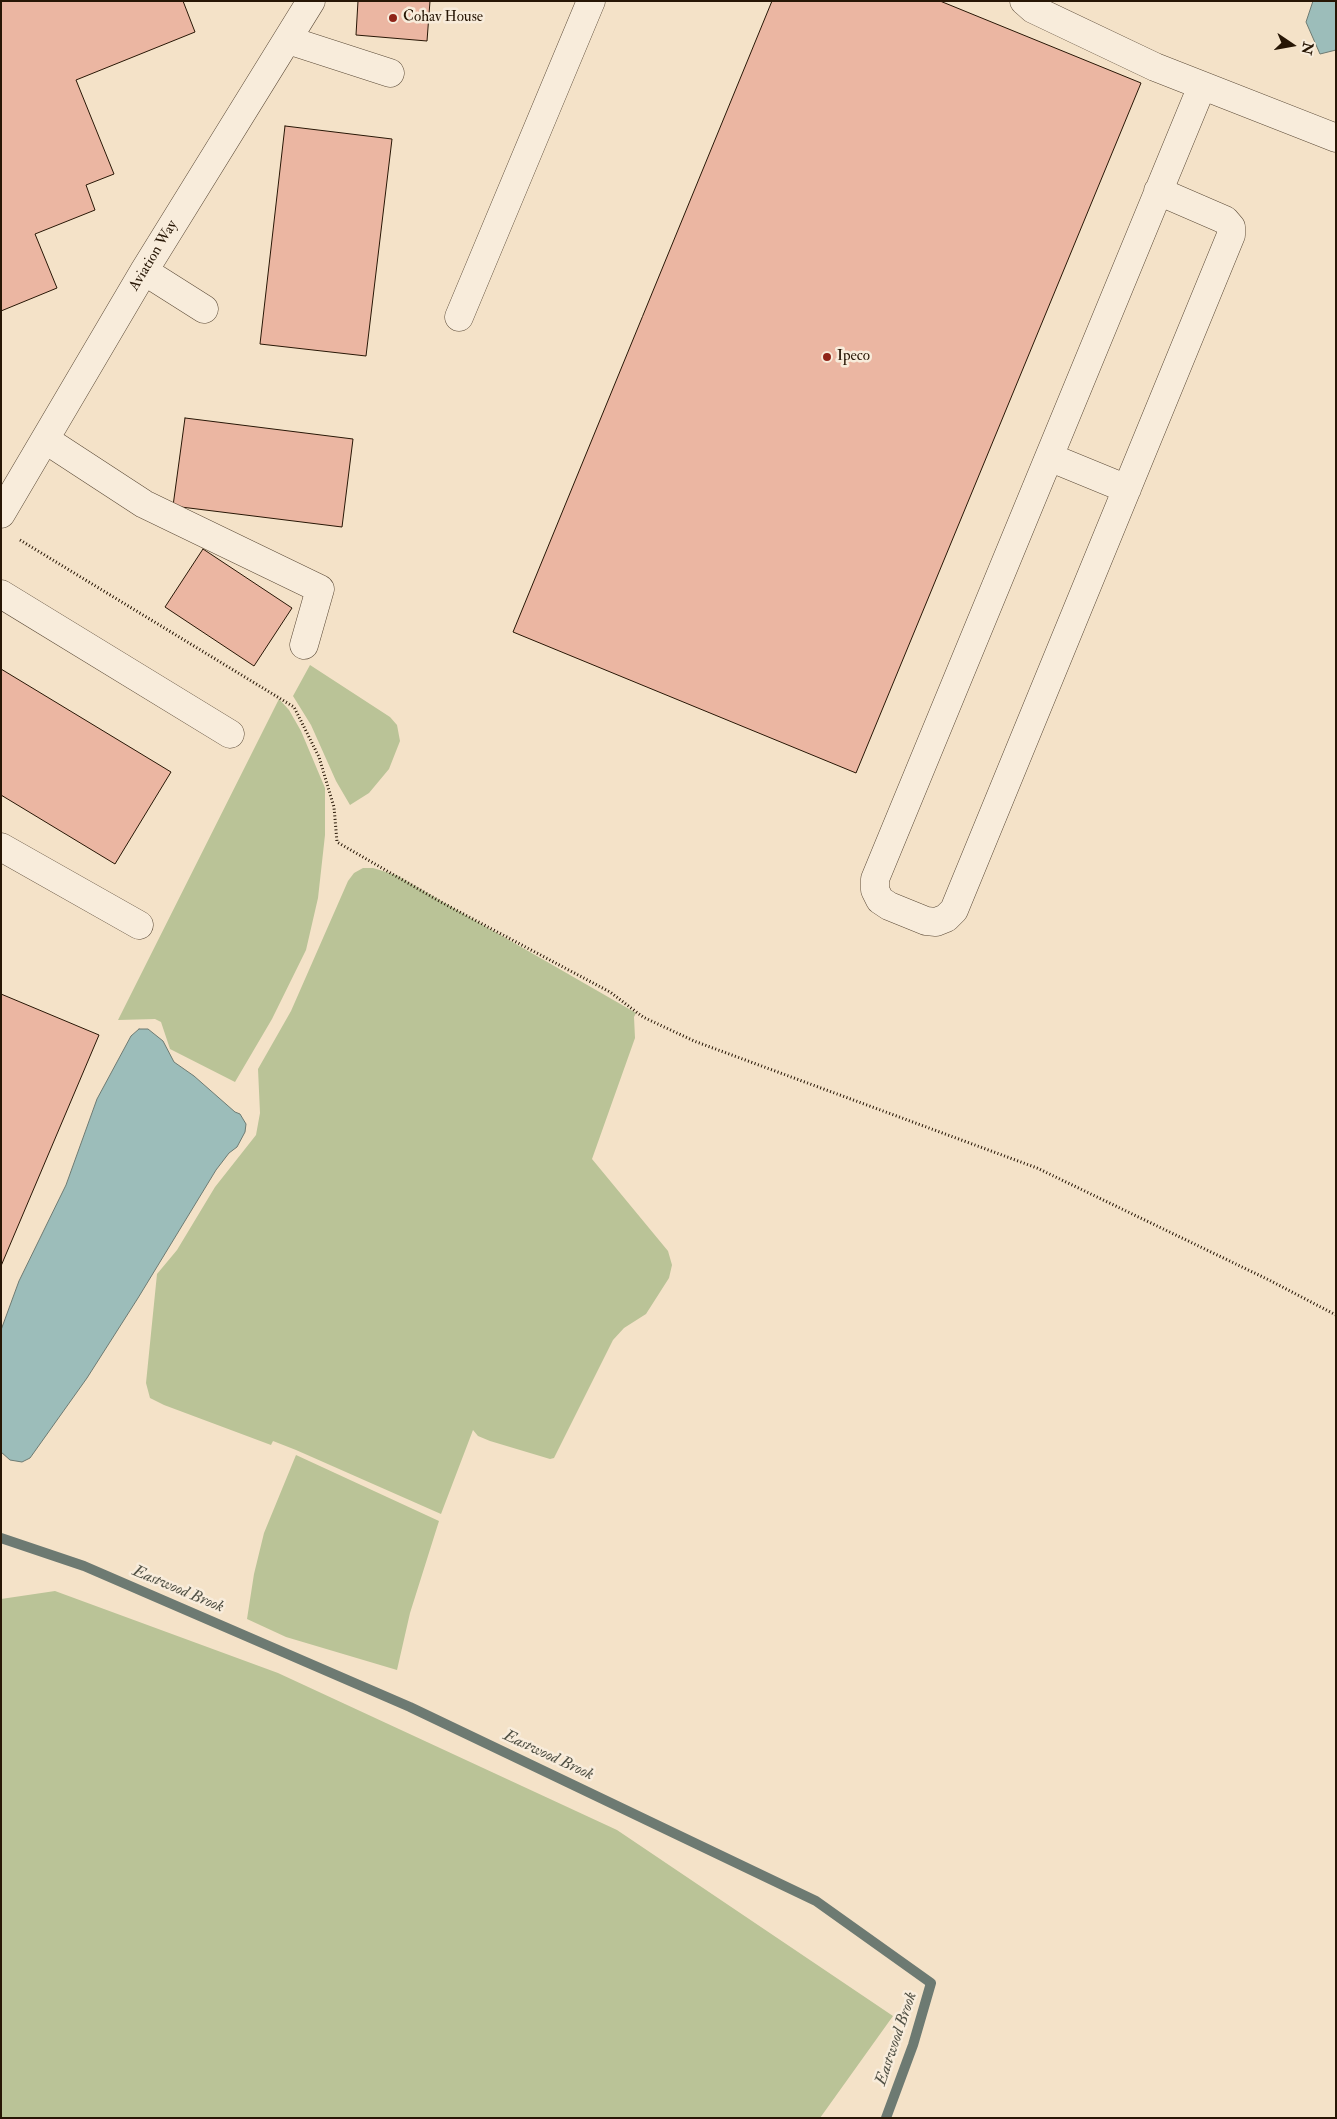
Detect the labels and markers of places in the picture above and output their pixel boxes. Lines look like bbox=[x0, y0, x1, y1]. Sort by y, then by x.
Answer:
place label: Cohav House bbox=[403, 9, 483, 27]
marker: Cohav House bbox=[387, 12, 399, 24]
place label: Ipeco bbox=[837, 348, 870, 366]
marker: Ipeco bbox=[821, 351, 833, 363]

